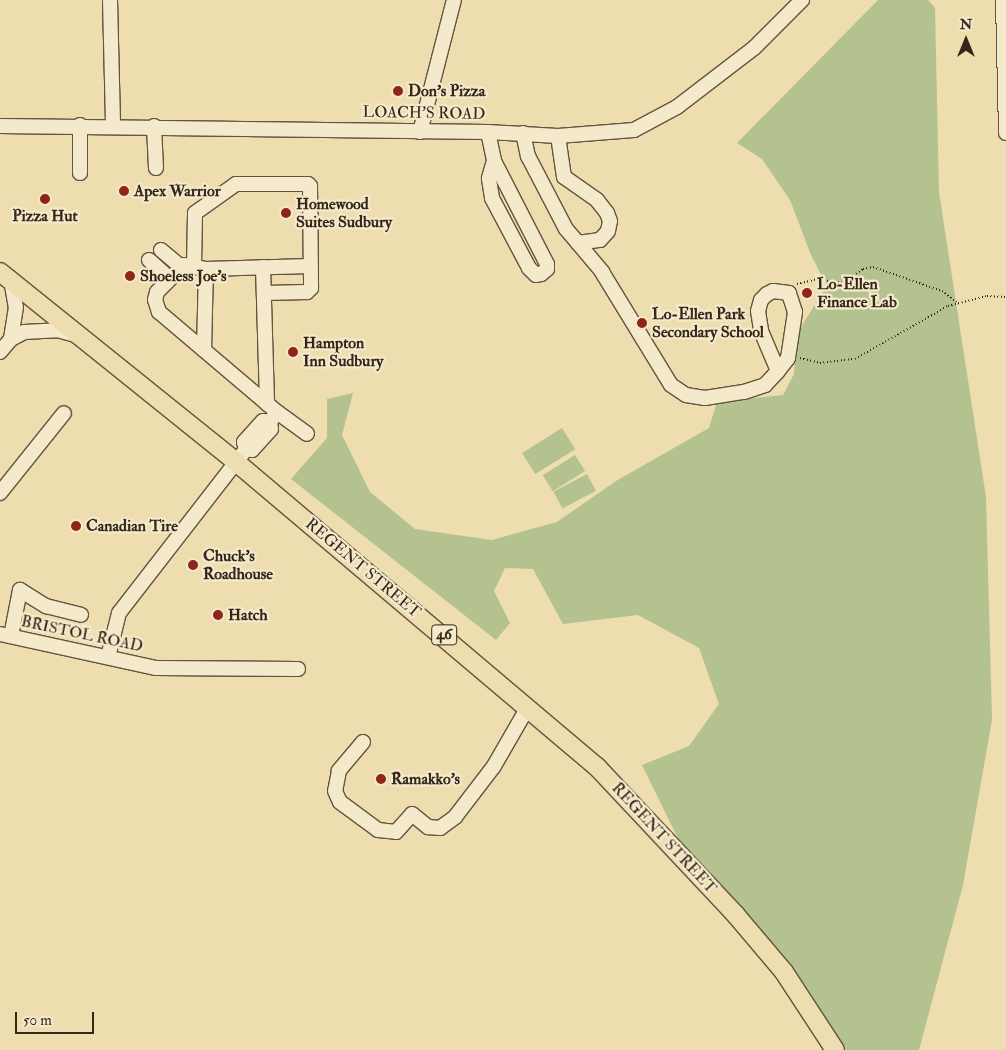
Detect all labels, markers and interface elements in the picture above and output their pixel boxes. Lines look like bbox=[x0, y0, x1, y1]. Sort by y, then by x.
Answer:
north arrow bbox=[941, 15, 991, 65]
text: N bbox=[960, 16, 972, 33]
place label: Don's Pizza bbox=[408, 81, 485, 101]
marker: Don's Pizza bbox=[392, 85, 404, 97]
street label: LOACH'S ROAD bbox=[363, 102, 485, 124]
place label: Apex Warrior bbox=[134, 181, 221, 201]
marker: Apex Warrior bbox=[118, 185, 130, 197]
marker: Pizza Hut bbox=[39, 193, 51, 205]
place label: Homewood Suites Sudbury bbox=[296, 194, 392, 232]
place label: Pizza Hut bbox=[12, 206, 78, 226]
marker: Homewood Suites Sudbury bbox=[280, 207, 292, 219]
place label: Shoeless Joe's bbox=[140, 266, 227, 286]
marker: Shoeless Joe's bbox=[124, 270, 136, 282]
place label: Lo-Ellen Finance Lab bbox=[817, 274, 897, 312]
marker: Lo-Ellen Finance Lab bbox=[801, 287, 813, 299]
place label: Lo-Ellen Park Secondary School bbox=[652, 304, 764, 342]
marker: Lo-Ellen Park Secondary School bbox=[636, 317, 648, 329]
place label: Hampton Inn Sudbury bbox=[303, 333, 383, 371]
marker: Hampton Inn Sudbury bbox=[287, 346, 299, 358]
street label: REGENT STREET bbox=[301, 514, 425, 622]
place label: Canadian Tire bbox=[86, 516, 178, 536]
marker: Canadian Tire bbox=[70, 520, 82, 532]
place label: Chuck's Roadhouse bbox=[203, 546, 273, 584]
marker: Chuck's Roadhouse bbox=[187, 559, 199, 571]
place label: Hatch bbox=[228, 605, 268, 625]
marker: Hatch bbox=[212, 609, 224, 621]
street label: BRISTOL ROAD bbox=[19, 612, 145, 656]
road number: 46 bbox=[430, 622, 458, 648]
place label: Ramakko's bbox=[391, 769, 460, 789]
marker: Ramakko's bbox=[375, 773, 387, 785]
street label: REGENT STREET bbox=[608, 779, 720, 897]
scale bar bbox=[18, 1002, 96, 1034]
text: 50 m bbox=[23, 1011, 52, 1030]

